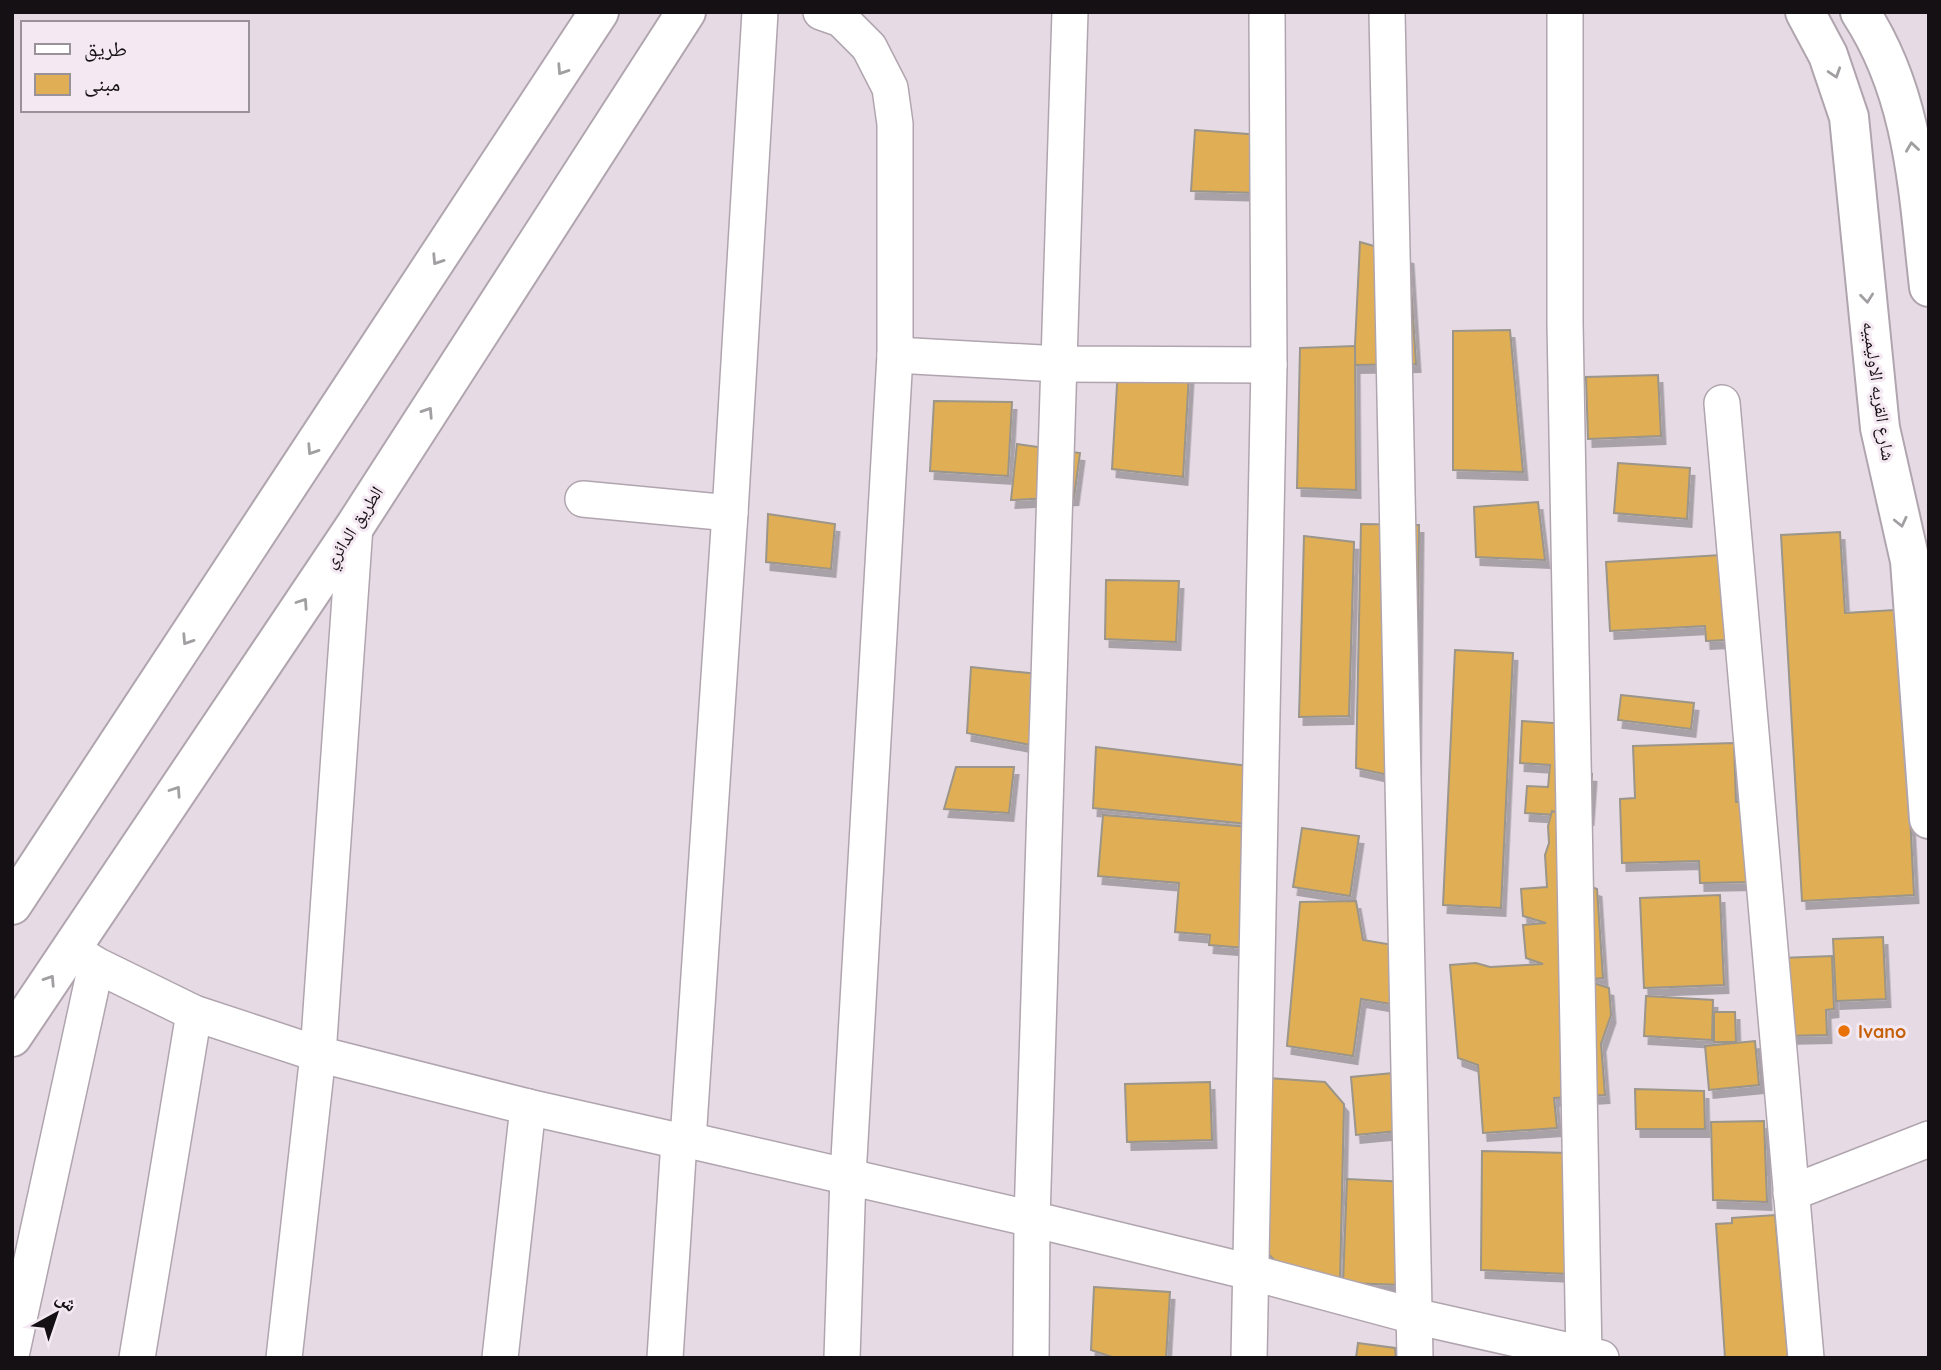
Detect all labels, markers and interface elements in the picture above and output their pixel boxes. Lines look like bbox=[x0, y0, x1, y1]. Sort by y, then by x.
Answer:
legend bbox=[21, 21, 248, 112]
text: طريق bbox=[84, 35, 127, 62]
one-way arrow bbox=[557, 62, 570, 75]
one-way arrow bbox=[1827, 67, 1841, 79]
text: مبنى bbox=[84, 70, 120, 97]
one-way arrow bbox=[1904, 141, 1919, 153]
one-way arrow bbox=[433, 252, 446, 265]
one-way arrow bbox=[1859, 292, 1874, 304]
street label: شارع القريه الاوليمبيه bbox=[1858, 320, 1900, 462]
one-way arrow bbox=[420, 407, 433, 420]
one-way arrow bbox=[308, 442, 321, 455]
street label: الطريق الدائري bbox=[318, 481, 391, 574]
one-way arrow bbox=[1893, 516, 1907, 528]
one-way arrow bbox=[295, 597, 308, 610]
one-way arrow bbox=[183, 632, 195, 645]
one-way arrow bbox=[168, 786, 180, 799]
one-way arrow bbox=[41, 975, 54, 988]
place label: Ivano bbox=[1858, 1020, 1906, 1043]
marker: Ivano bbox=[1836, 1023, 1852, 1039]
north arrow bbox=[21, 1279, 91, 1349]
text: ش bbox=[51, 1285, 82, 1317]

